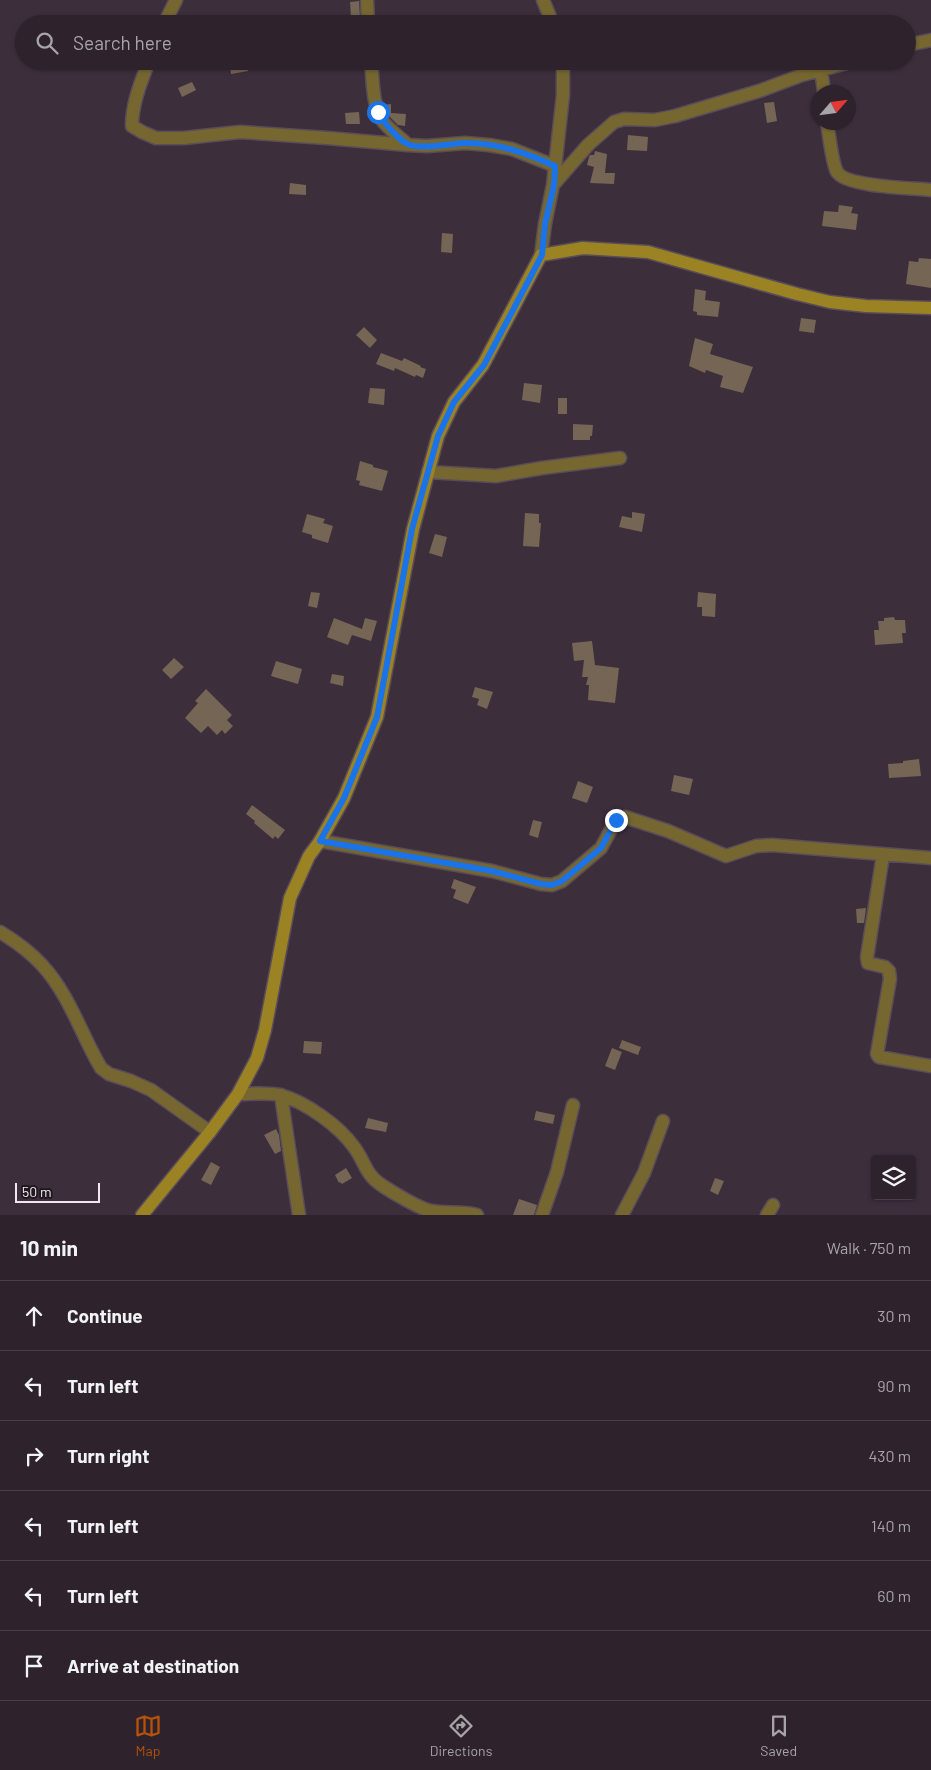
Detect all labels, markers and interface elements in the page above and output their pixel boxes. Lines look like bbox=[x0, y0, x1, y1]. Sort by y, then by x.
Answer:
search box bbox=[15, 15, 916, 70]
icon: search bbox=[33, 29, 61, 57]
text: Search here bbox=[73, 31, 172, 54]
north arrow bbox=[811, 85, 856, 130]
route start bbox=[367, 101, 390, 124]
route end bbox=[605, 809, 628, 832]
map controls bbox=[871, 1155, 916, 1200]
button: layers bbox=[871, 1155, 916, 1200]
scale bar bbox=[15, 1180, 100, 1203]
text: 50 m bbox=[22, 1183, 51, 1200]
text: 10 min bbox=[20, 1235, 78, 1260]
text: Walk · 750 m bbox=[827, 1238, 911, 1257]
icon: ahead bbox=[20, 1302, 48, 1330]
text: Continue bbox=[67, 1304, 143, 1327]
text: 30 m bbox=[877, 1306, 911, 1325]
icon: left bbox=[20, 1372, 48, 1400]
text: Turn left bbox=[67, 1374, 138, 1397]
text: 90 m bbox=[877, 1376, 911, 1395]
icon: right bbox=[20, 1442, 48, 1470]
text: Turn right bbox=[67, 1444, 149, 1467]
text: 430 m bbox=[868, 1446, 911, 1465]
icon: left bbox=[20, 1512, 48, 1540]
text: Turn left bbox=[67, 1514, 138, 1537]
text: 140 m bbox=[871, 1516, 911, 1535]
icon: left bbox=[20, 1582, 48, 1610]
text: Turn left bbox=[67, 1584, 138, 1607]
text: 60 m bbox=[877, 1586, 911, 1605]
icon: arrive bbox=[20, 1652, 48, 1680]
text: Arrive at destination bbox=[67, 1654, 239, 1677]
tab: Map bbox=[134, 1712, 162, 1759]
tab: Directions bbox=[430, 1712, 492, 1759]
tab: Saved bbox=[760, 1712, 797, 1759]

